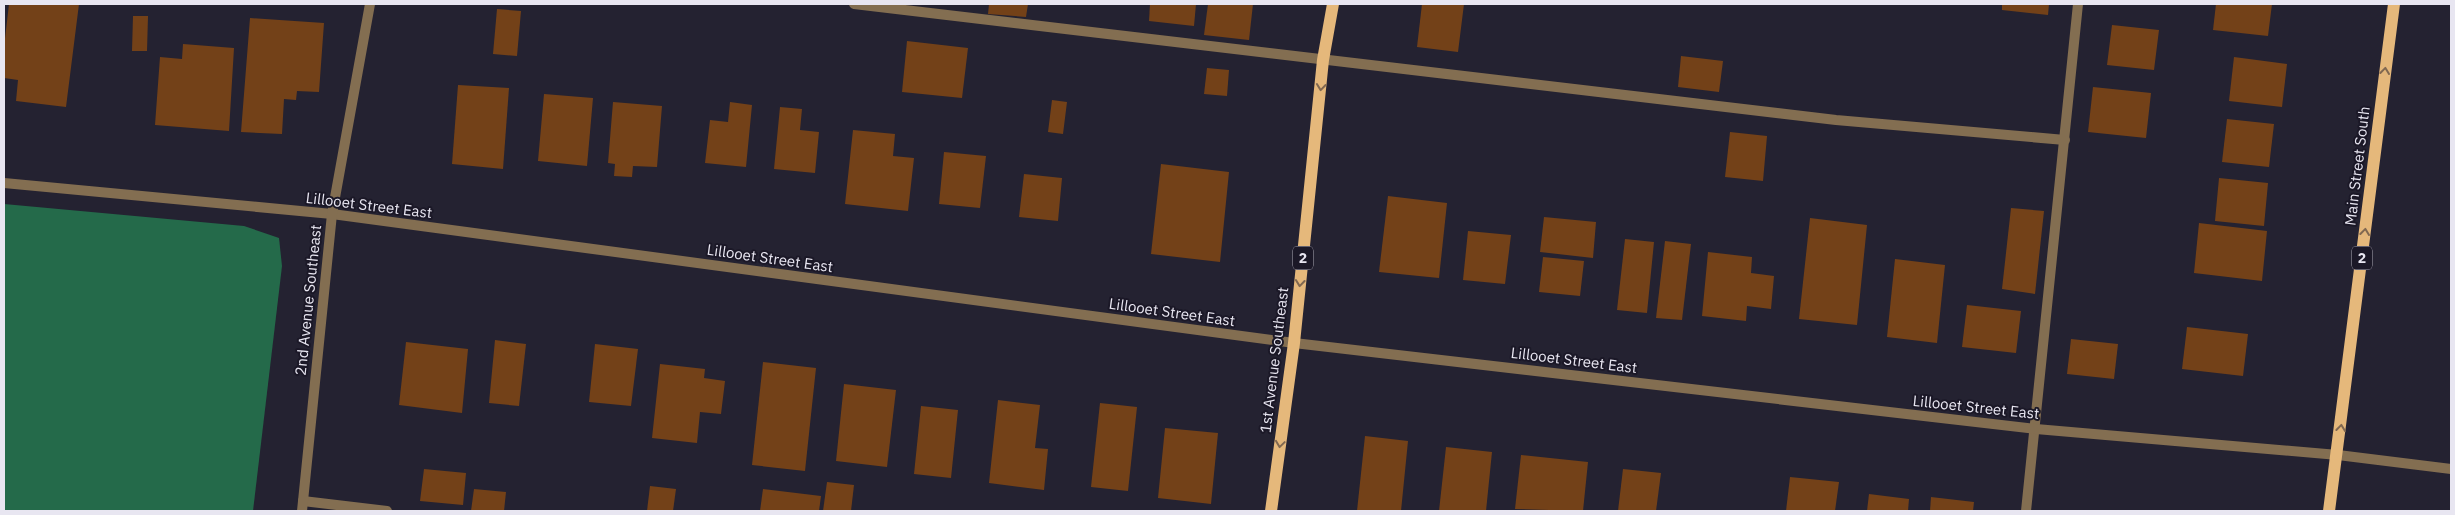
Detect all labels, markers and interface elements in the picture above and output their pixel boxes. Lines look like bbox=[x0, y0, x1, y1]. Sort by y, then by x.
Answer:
one-way arrow bbox=[2379, 67, 2390, 75]
one-way arrow bbox=[1316, 83, 1327, 91]
street label: Main Street South bbox=[2340, 105, 2374, 227]
street label: Lillooet Street East bbox=[305, 188, 433, 222]
street label: 2nd Avenue Southeast bbox=[291, 224, 325, 376]
one-way arrow bbox=[2359, 228, 2370, 236]
street label: Lillooet Street East bbox=[706, 240, 834, 276]
road number: 2 bbox=[1293, 247, 1313, 270]
road number: 2 bbox=[2352, 247, 2372, 270]
one-way arrow bbox=[1295, 279, 1306, 287]
street label: 1st Avenue Southeast bbox=[1256, 286, 1292, 434]
street label: Lillooet Street East bbox=[1108, 294, 1236, 330]
street label: Lillooet Street East bbox=[1510, 343, 1638, 377]
street label: Lillooet Street East bbox=[1912, 391, 2040, 423]
one-way arrow bbox=[2335, 424, 2346, 432]
one-way arrow bbox=[1275, 441, 1286, 449]

